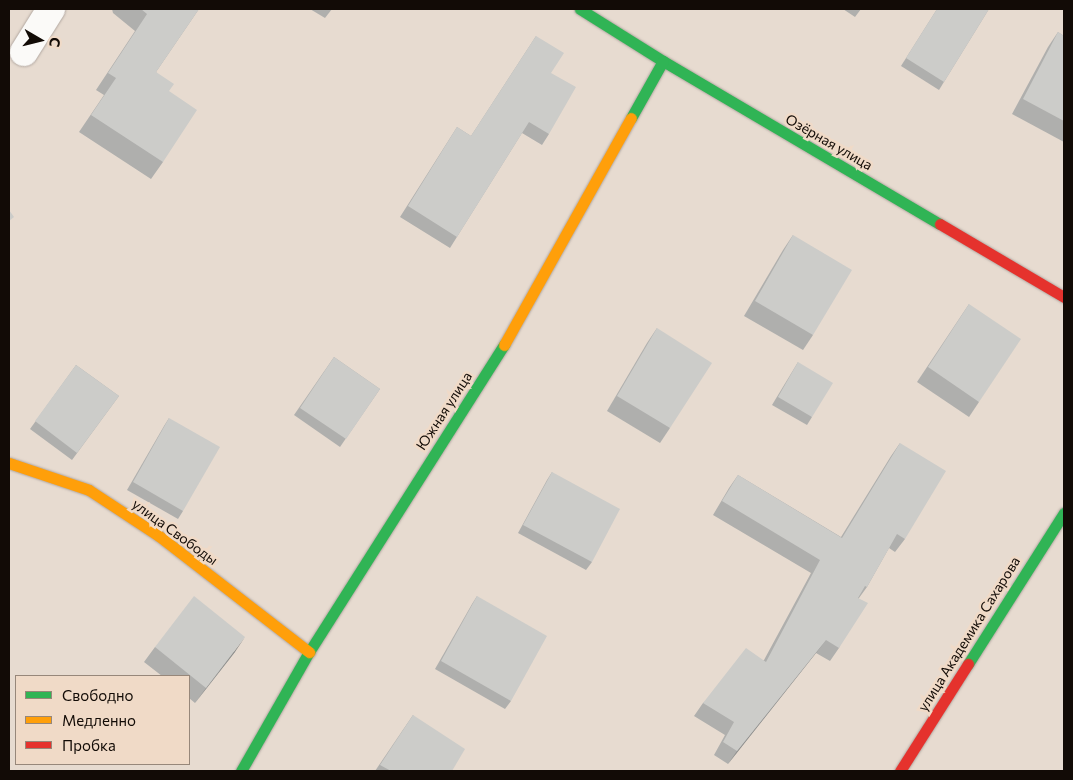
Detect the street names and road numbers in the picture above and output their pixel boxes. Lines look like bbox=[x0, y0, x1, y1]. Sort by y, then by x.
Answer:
street label: Озёрная улица bbox=[783, 110, 875, 174]
street label: Южная улица bbox=[412, 369, 476, 453]
street label: улица Свободы bbox=[129, 495, 221, 569]
street label: улица Академика Сахарова bbox=[914, 554, 1024, 714]

